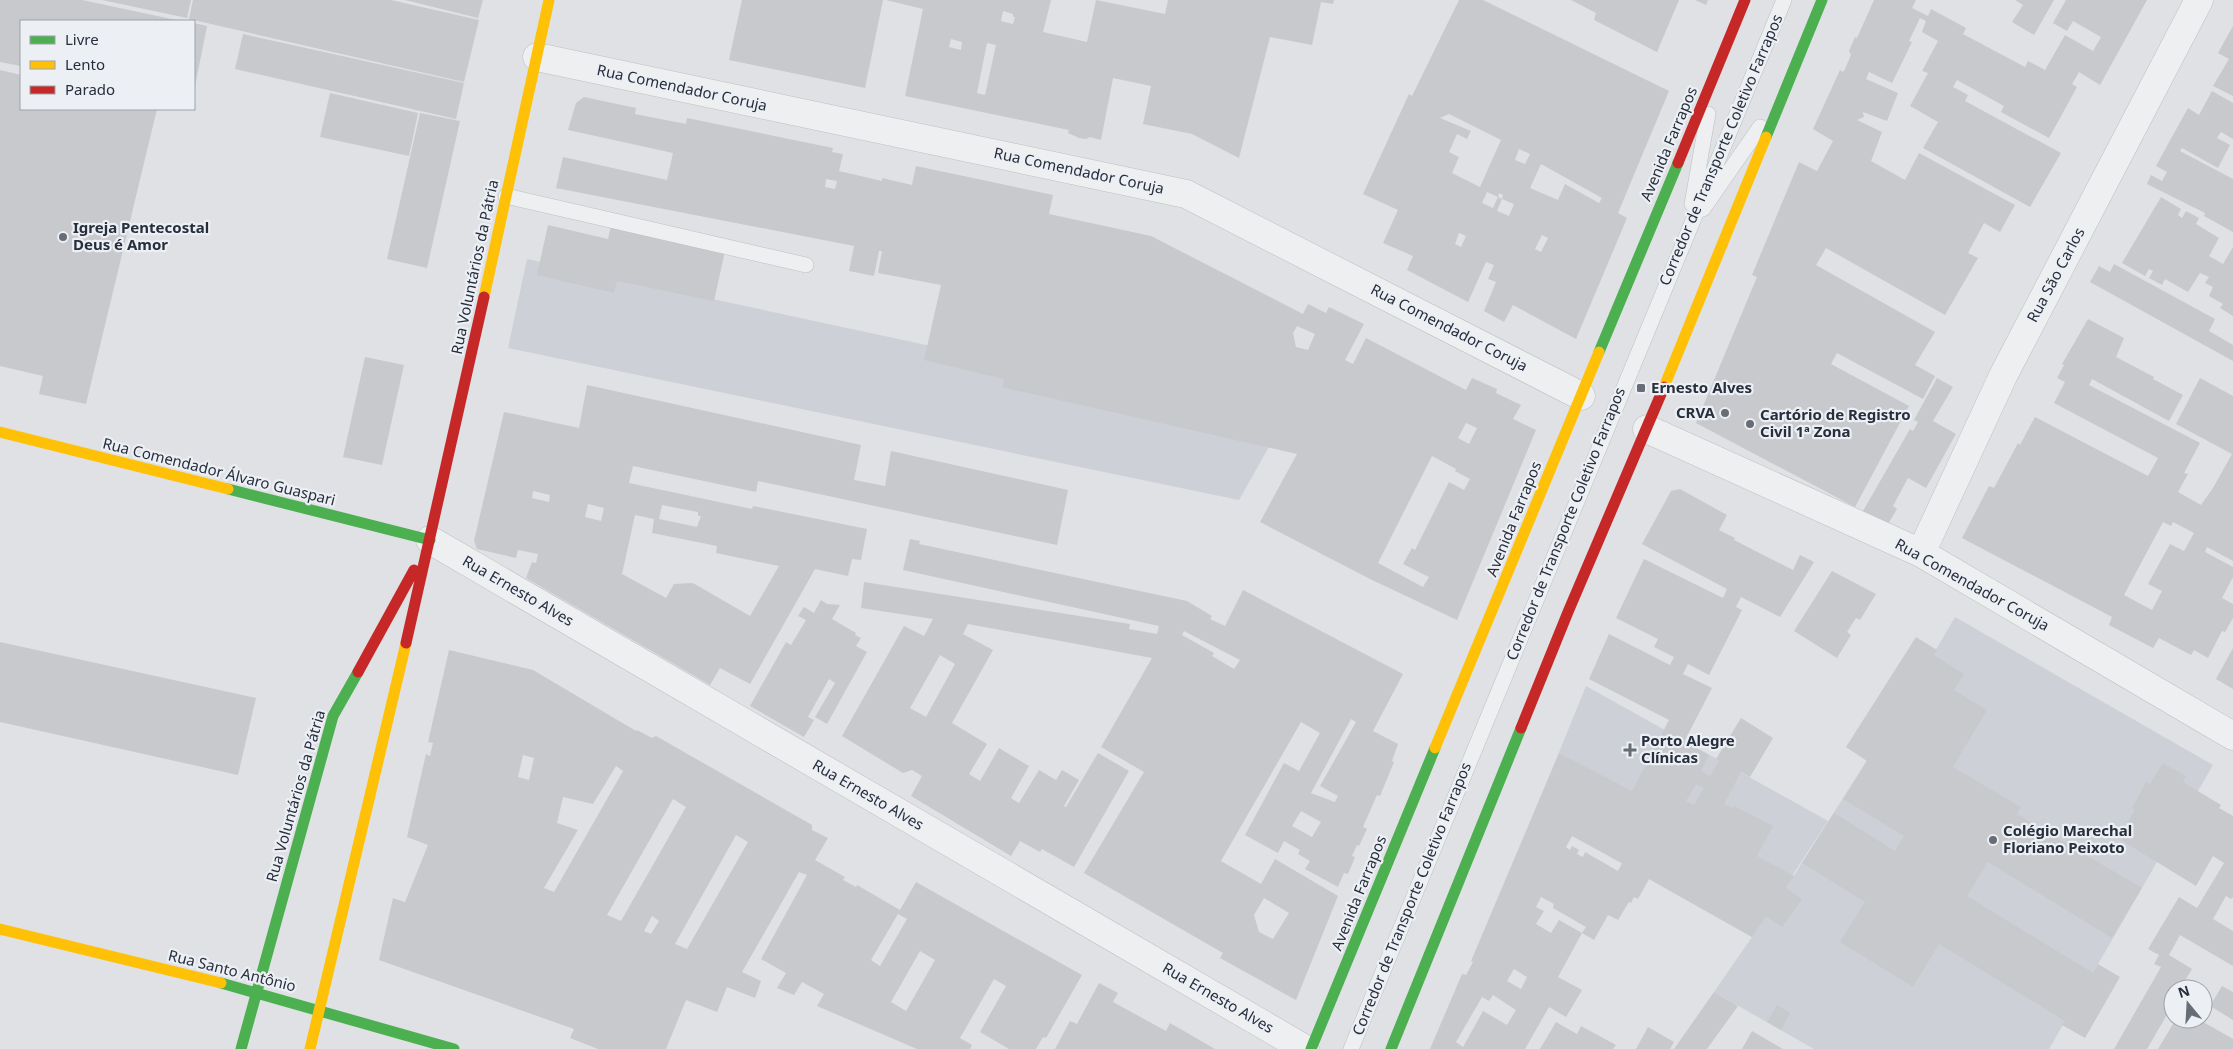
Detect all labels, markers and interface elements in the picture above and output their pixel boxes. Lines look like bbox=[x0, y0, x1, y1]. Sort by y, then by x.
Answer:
street label: Corredor de Transporte Coletivo Farrapos bbox=[1654, 11, 1786, 288]
legend bbox=[20, 20, 195, 110]
text: Livre bbox=[65, 29, 99, 49]
text: Lento bbox=[65, 54, 105, 74]
street label: Rua Comendador Coruja bbox=[595, 59, 769, 115]
text: Parado bbox=[65, 79, 115, 99]
street label: Avenida Farrapos bbox=[1635, 83, 1701, 204]
street label: Rua Comendador Coruja bbox=[992, 142, 1166, 198]
street label: Rua Voluntários da Pátria bbox=[446, 178, 502, 356]
place label: Igreja Pentecostal Deus é Amor bbox=[73, 217, 209, 254]
street label: Rua São Carlos bbox=[2022, 224, 2089, 325]
marker: Igreja Pentecostal Deus é Amor bbox=[57, 231, 69, 243]
street label: Rua Comendador Coruja bbox=[1368, 279, 1531, 375]
place label: Ernesto Alves bbox=[1651, 377, 1752, 397]
marker: Ernesto Alves bbox=[1635, 382, 1647, 394]
street label: Corredor de Transporte Coletivo Farrapos bbox=[1501, 384, 1629, 663]
place label: CRVA bbox=[1676, 402, 1716, 422]
place label: Cartório de Registro Civil 1ª Zona bbox=[1760, 404, 1911, 441]
marker: CRVA bbox=[1719, 407, 1731, 419]
marker: Cartório de Registro Civil 1ª Zona bbox=[1744, 418, 1756, 430]
street label: Rua Comendador Álvaro Guaspari bbox=[101, 432, 338, 510]
street label: Avenida Farrapos bbox=[1481, 458, 1545, 579]
street label: Rua Comendador Coruja bbox=[1892, 533, 2053, 635]
street label: Rua Ernesto Alves bbox=[459, 550, 578, 630]
street label: Rua Voluntários da Pátria bbox=[261, 707, 329, 884]
place label: Porto Alegre Clínicas bbox=[1641, 730, 1735, 767]
marker: Porto Alegre Clínicas bbox=[1623, 743, 1637, 757]
street label: Rua Ernesto Alves bbox=[809, 754, 928, 834]
street label: Corredor de Transporte Coletivo Farrapos bbox=[1347, 759, 1475, 1038]
place label: Colégio Marechal Floriano Peixoto bbox=[2003, 820, 2132, 857]
street label: Avenida Farrapos bbox=[1326, 832, 1390, 953]
marker: Colégio Marechal Floriano Peixoto bbox=[1987, 834, 1999, 846]
street label: Rua Santo Antônio bbox=[166, 945, 298, 996]
street label: Rua Ernesto Alves bbox=[1159, 957, 1278, 1037]
north arrow bbox=[2163, 979, 2213, 1029]
text: N bbox=[2175, 980, 2192, 1002]

